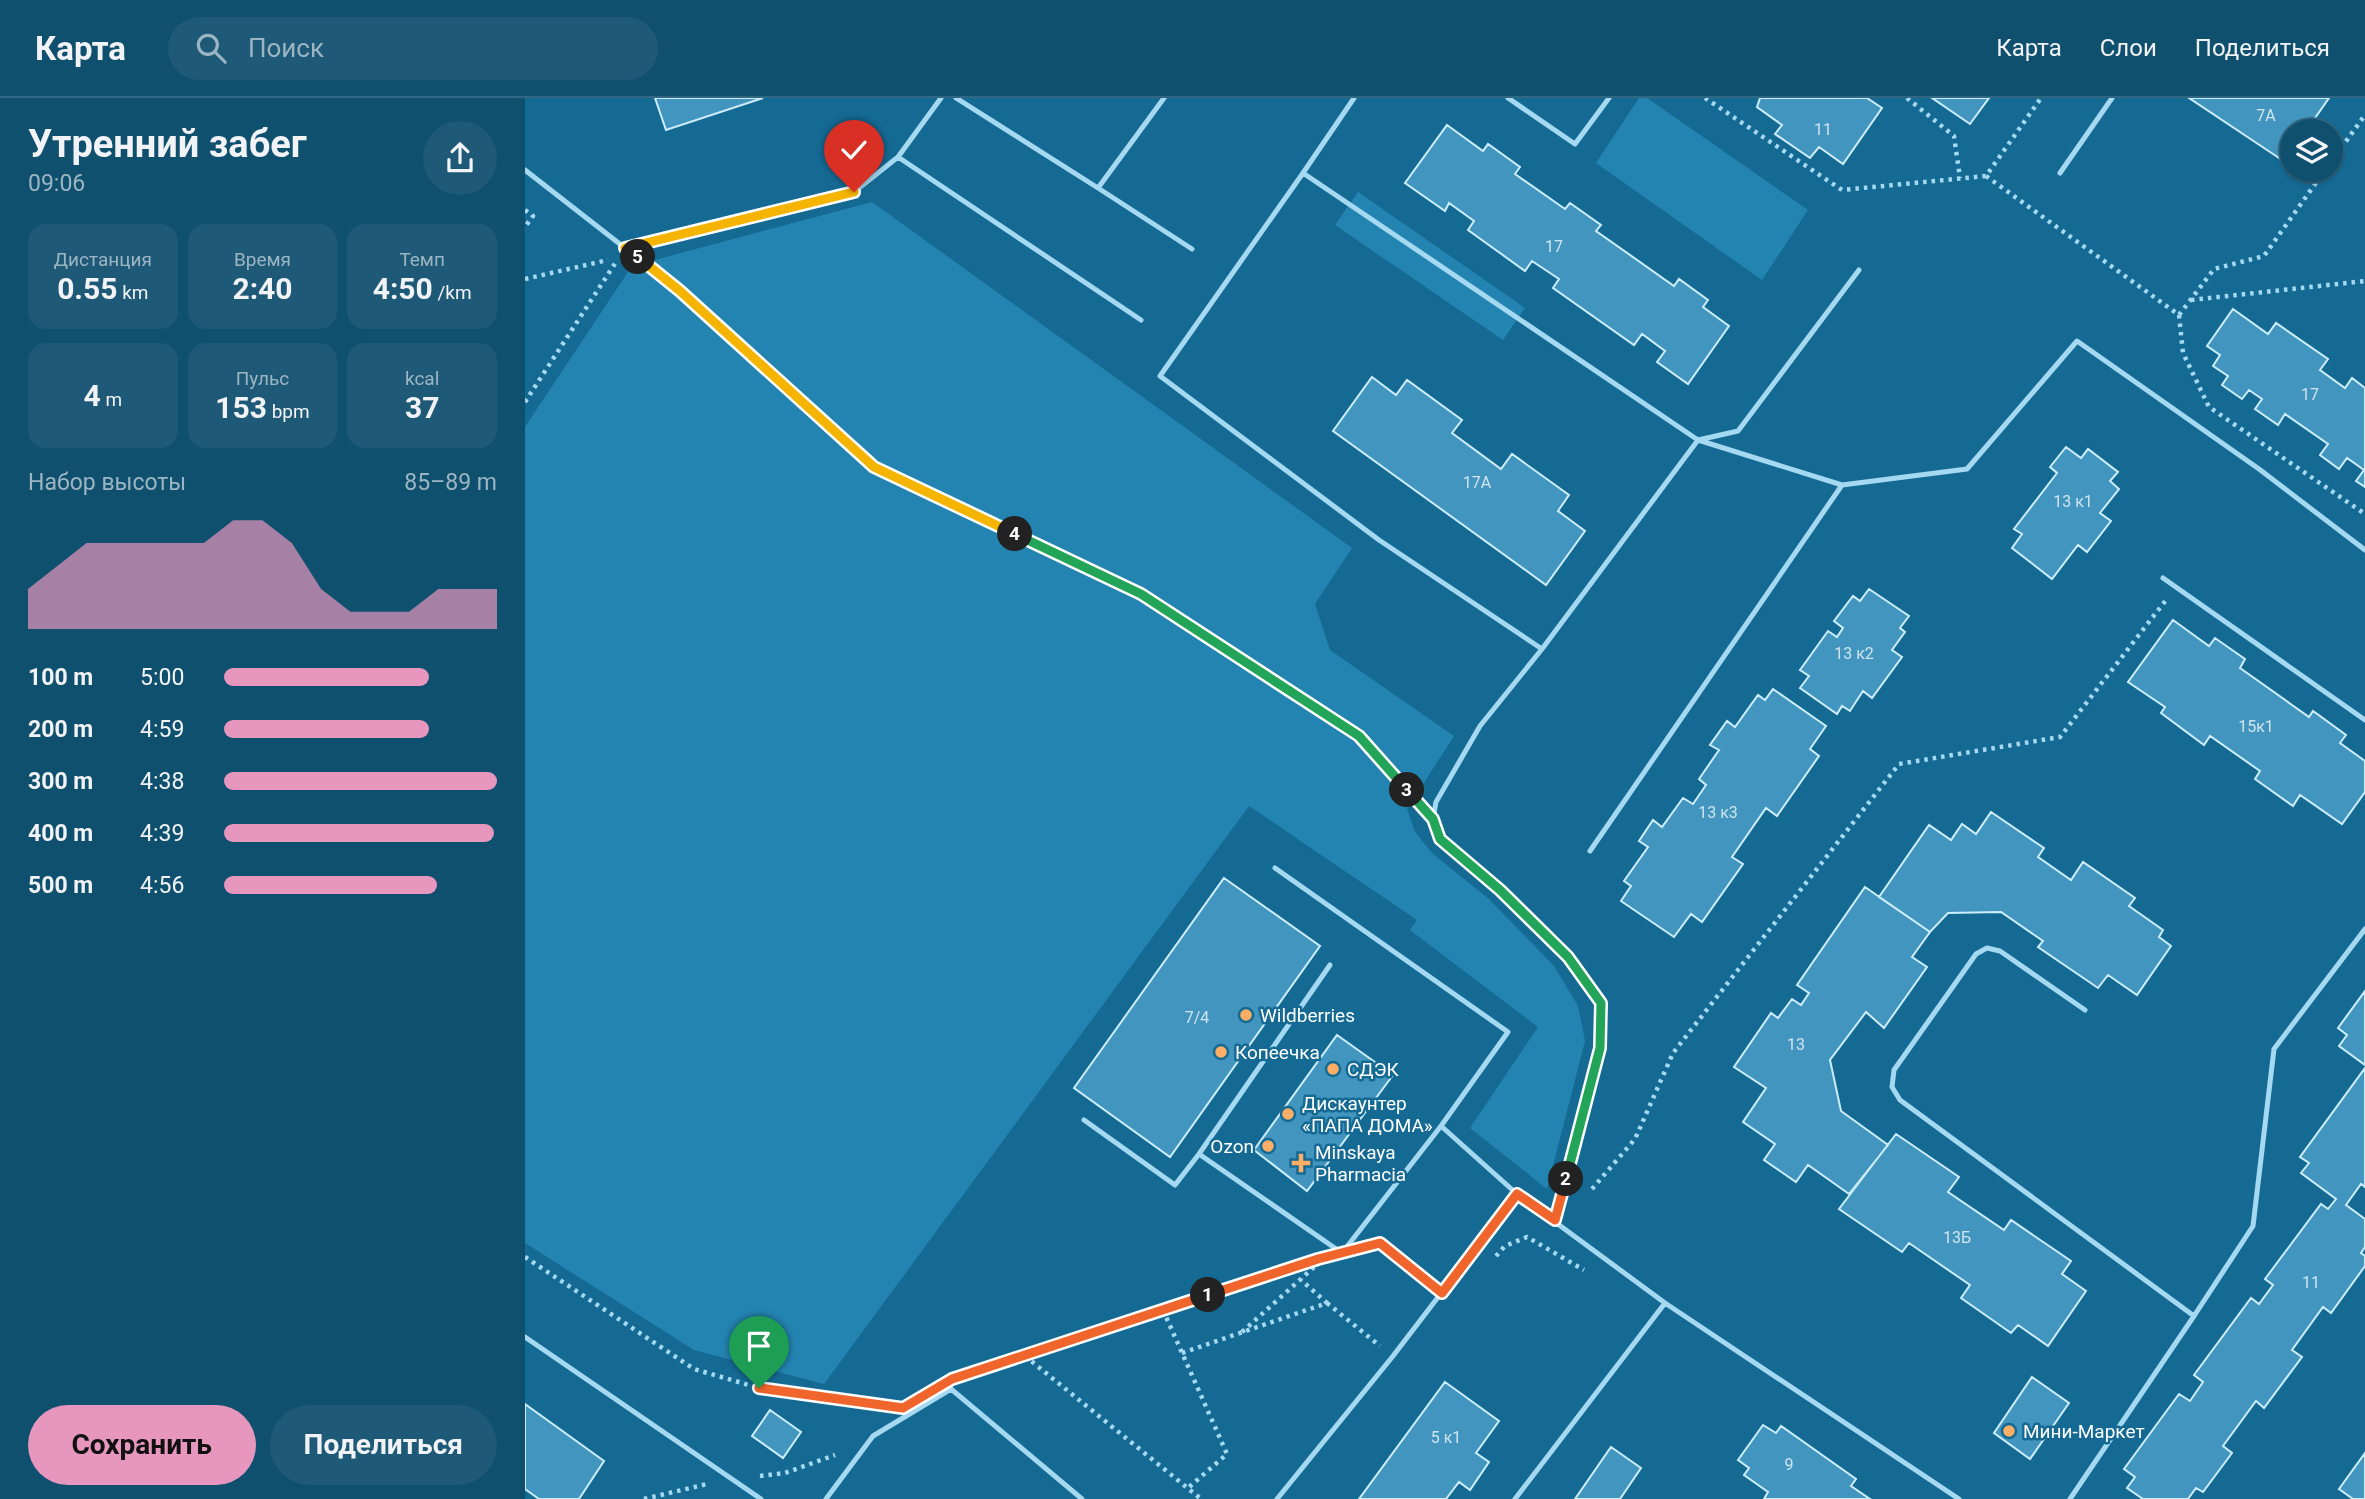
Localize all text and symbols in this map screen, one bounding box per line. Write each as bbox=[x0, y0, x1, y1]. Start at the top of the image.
search box bbox=[168, 17, 658, 80]
text: Карта bbox=[35, 29, 126, 68]
icon: search bbox=[192, 29, 230, 67]
text: Поиск bbox=[248, 33, 324, 63]
text: Карта bbox=[1996, 34, 2062, 62]
text: Слои bbox=[2100, 34, 2157, 62]
text: Поделиться bbox=[2195, 34, 2330, 62]
house number: 7А bbox=[2256, 106, 2276, 125]
map controls bbox=[2280, 119, 2343, 182]
button: layers bbox=[2280, 119, 2343, 182]
pin bbox=[824, 120, 884, 192]
house number: 11 bbox=[1814, 120, 1832, 139]
button: share bbox=[423, 121, 497, 195]
text: Утренний забег bbox=[28, 122, 307, 166]
icon: check bbox=[835, 131, 873, 169]
text: 09:06 bbox=[28, 170, 85, 197]
house number: 17 bbox=[1545, 237, 1563, 256]
pin: 5 bbox=[621, 240, 655, 274]
text: 5 bbox=[632, 245, 643, 268]
text: Дистанция bbox=[54, 248, 152, 271]
text: Время bbox=[234, 248, 291, 271]
text: Темп bbox=[399, 248, 445, 271]
text: 0.55 bbox=[57, 271, 117, 306]
text: 2:40 bbox=[232, 271, 293, 306]
text: 4:50 bbox=[373, 271, 433, 306]
text: km bbox=[117, 281, 149, 304]
text: /km bbox=[433, 281, 472, 304]
text: Пульс bbox=[236, 367, 289, 390]
text: kcal bbox=[405, 367, 439, 390]
text: 4 bbox=[84, 378, 101, 413]
house number: 17 bbox=[2301, 385, 2319, 404]
text: m bbox=[101, 388, 122, 411]
text: 153 bbox=[215, 390, 267, 425]
text: 37 bbox=[405, 390, 439, 425]
text: bpm bbox=[267, 400, 310, 423]
text: Набор высоты bbox=[28, 469, 186, 496]
text: 85–89 m bbox=[404, 469, 497, 496]
house number: 17А bbox=[1463, 473, 1492, 492]
house number: 13 к1 bbox=[2053, 492, 2093, 511]
pin: 4 bbox=[997, 516, 1033, 551]
text: 4 bbox=[1009, 522, 1020, 545]
house number: 13 к2 bbox=[1834, 644, 1874, 663]
text: 100 m bbox=[28, 664, 93, 691]
text: 5:00 bbox=[140, 664, 184, 691]
text: 200 m bbox=[28, 716, 93, 743]
text: 4:59 bbox=[140, 716, 184, 743]
house number: 15к1 bbox=[2238, 717, 2274, 736]
text: 300 m bbox=[28, 768, 93, 795]
text: 4:38 bbox=[140, 768, 184, 795]
pin: 3 bbox=[1389, 772, 1425, 808]
text: 3 bbox=[1401, 778, 1412, 801]
house number: 13 к3 bbox=[1698, 803, 1738, 822]
text: 400 m bbox=[28, 820, 93, 847]
text: 4:39 bbox=[140, 820, 184, 847]
text: 500 m bbox=[28, 872, 93, 899]
text: 4:56 bbox=[140, 872, 184, 899]
place label: Wildberries bbox=[1260, 1004, 1355, 1027]
marker: Wildberries bbox=[1238, 1007, 1254, 1023]
house number: 7/4 bbox=[1185, 1008, 1209, 1027]
house number: 13 bbox=[1787, 1035, 1805, 1054]
place label: Копеечка bbox=[1235, 1041, 1320, 1064]
marker: Копеечка bbox=[1213, 1044, 1229, 1060]
place label: СДЭК bbox=[1347, 1058, 1399, 1081]
marker: СДЭК bbox=[1325, 1061, 1341, 1077]
place label: Дискаунтер «ПАПА ДОМА» bbox=[1302, 1092, 1433, 1137]
marker: Дискаунтер «ПАПА ДОМА» bbox=[1280, 1106, 1296, 1122]
place label: Ozon bbox=[1210, 1135, 1254, 1158]
marker: Ozon bbox=[1260, 1138, 1276, 1154]
place label: Minskaya Pharmacia bbox=[1315, 1141, 1406, 1186]
marker: Minskaya Pharmacia bbox=[1293, 1155, 1309, 1171]
pin: 2 bbox=[1549, 1162, 1583, 1196]
text: 2 bbox=[1560, 1167, 1571, 1190]
house number: 13Б bbox=[1943, 1228, 1971, 1247]
house number: 11 bbox=[2302, 1273, 2320, 1292]
pin: 1 bbox=[1191, 1278, 1225, 1312]
text: 1 bbox=[1202, 1283, 1213, 1306]
pin bbox=[729, 1316, 789, 1388]
icon: arrive bbox=[740, 1327, 778, 1365]
button: Сохранить bbox=[28, 1405, 256, 1485]
button: Поделиться bbox=[270, 1405, 497, 1485]
place label: Мини-Маркет bbox=[2023, 1420, 2145, 1443]
marker: Мини-Маркет bbox=[2001, 1423, 2017, 1439]
house number: 5 к1 bbox=[1431, 1428, 1461, 1447]
house number: 9 bbox=[1785, 1455, 1794, 1474]

